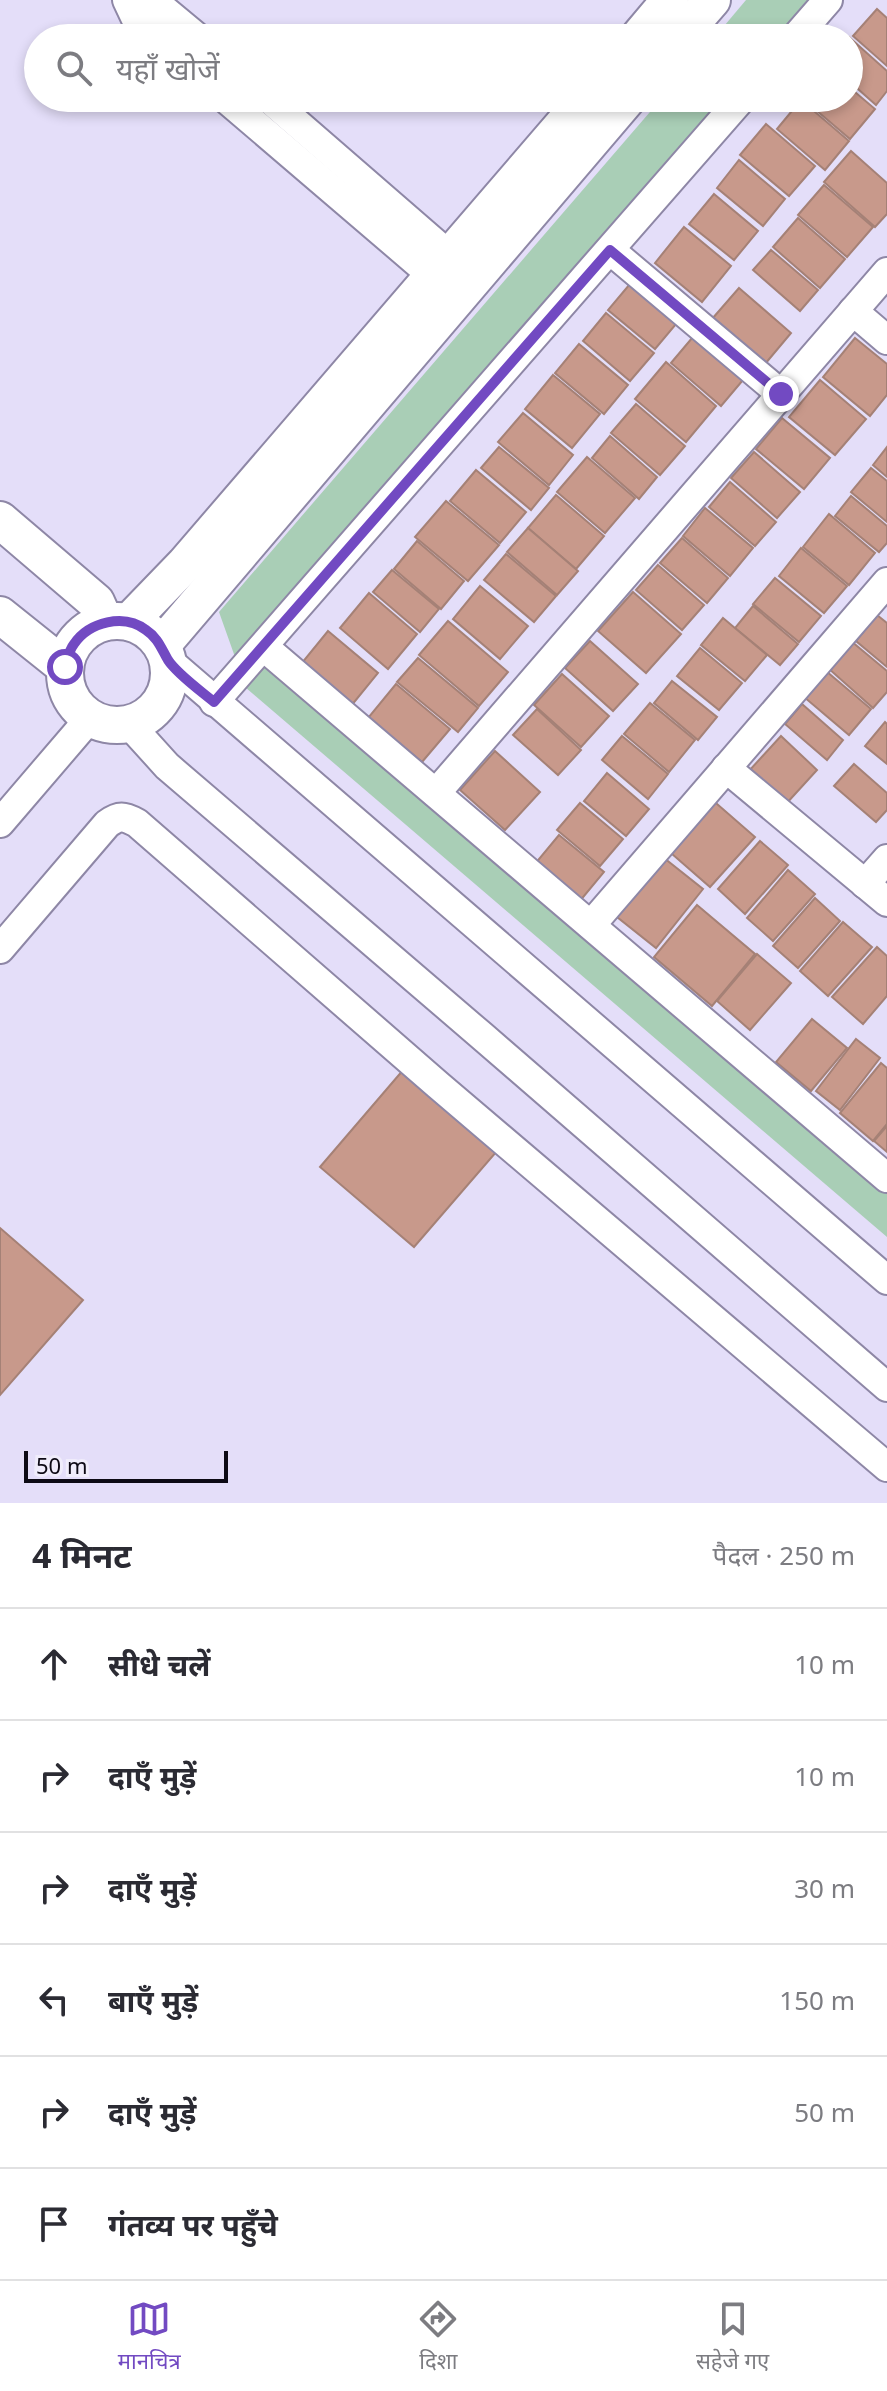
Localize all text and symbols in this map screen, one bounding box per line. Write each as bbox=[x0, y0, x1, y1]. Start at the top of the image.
search box bbox=[24, 24, 863, 112]
icon: search bbox=[52, 46, 96, 90]
text: यहाँ खोजें bbox=[116, 48, 219, 89]
route end bbox=[763, 376, 799, 412]
route start bbox=[47, 649, 83, 685]
scale bar bbox=[24, 1447, 228, 1483]
text: 50 m bbox=[36, 1450, 87, 1480]
text: 4 मिनट bbox=[32, 1532, 132, 1578]
text: पैदल · 250 m bbox=[713, 1537, 855, 1573]
icon: ahead bbox=[32, 1642, 76, 1686]
text: सीधे चलें bbox=[108, 1644, 210, 1685]
text: 10 m bbox=[794, 1646, 855, 1682]
icon: right bbox=[32, 1754, 76, 1798]
text: दाएँ मुड़ें bbox=[108, 1756, 196, 1797]
text: 10 m bbox=[794, 1758, 855, 1794]
icon: right bbox=[32, 1866, 76, 1910]
text: दाएँ मुड़ें bbox=[108, 1868, 196, 1909]
text: 30 m bbox=[794, 1870, 855, 1906]
icon: left bbox=[32, 1978, 76, 2022]
text: बाएँ मुड़ें bbox=[108, 1980, 198, 2021]
text: 150 m bbox=[779, 1982, 855, 2018]
icon: right bbox=[32, 2090, 76, 2134]
text: दाएँ मुड़ें bbox=[108, 2092, 196, 2133]
text: 50 m bbox=[794, 2094, 855, 2130]
icon: arrive bbox=[32, 2202, 76, 2246]
text: गंतव्य पर पहुँचे bbox=[108, 2204, 278, 2245]
tab: मानचित्र bbox=[118, 2297, 181, 2375]
tab: दिशा bbox=[416, 2297, 460, 2375]
tab: सहेजे गए bbox=[696, 2297, 769, 2375]

